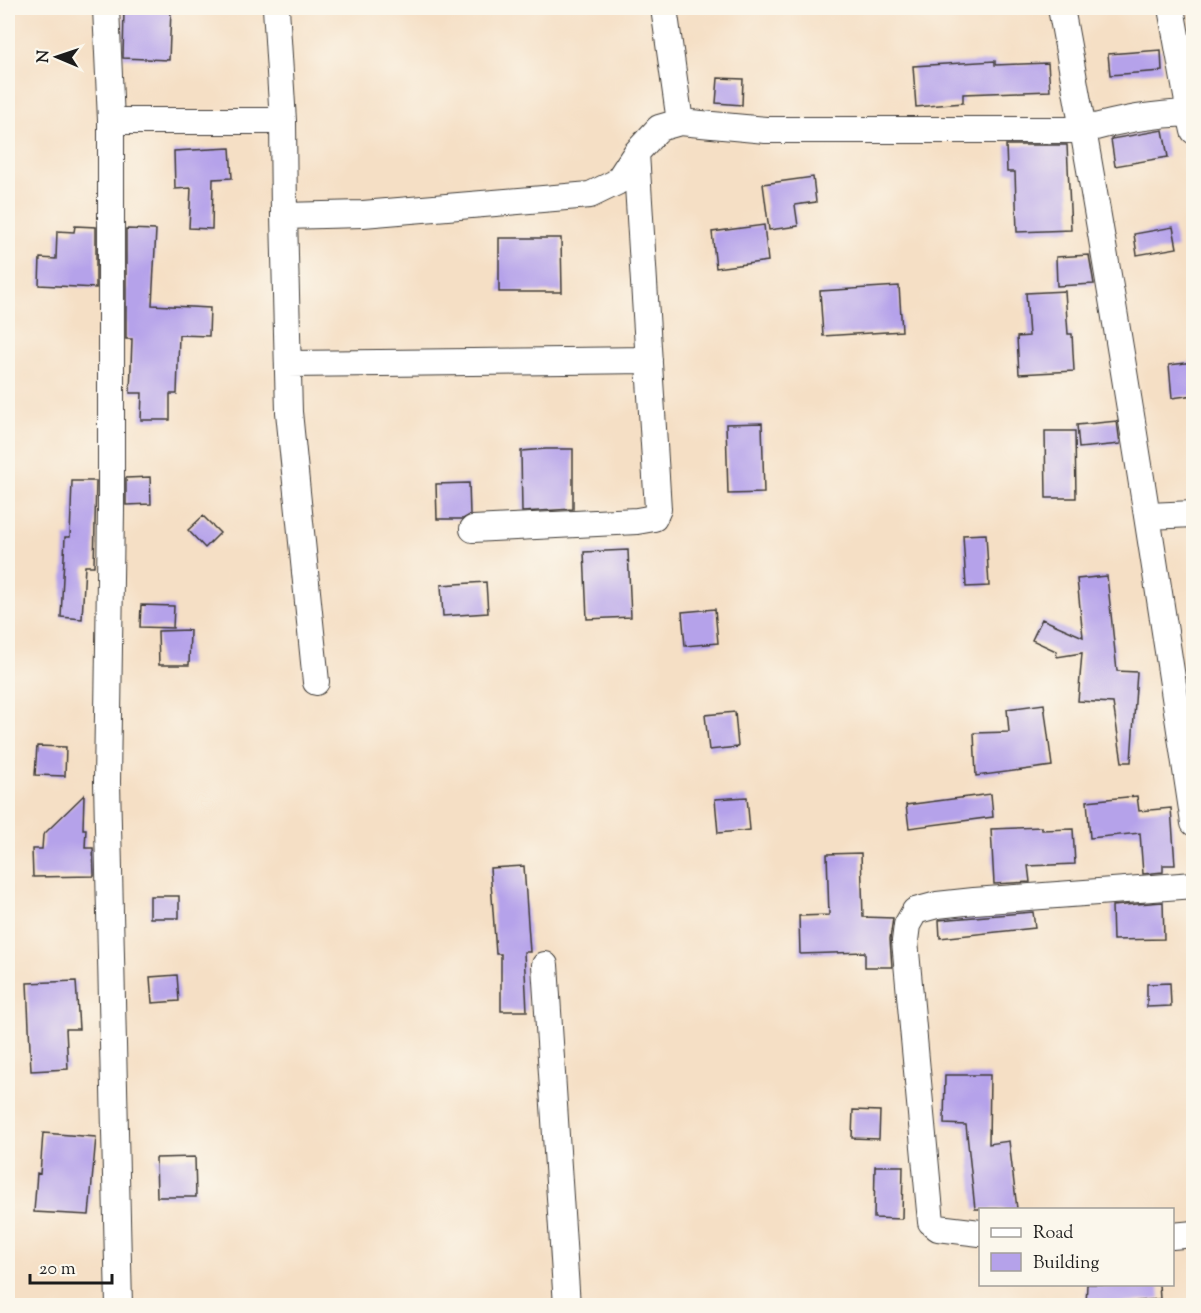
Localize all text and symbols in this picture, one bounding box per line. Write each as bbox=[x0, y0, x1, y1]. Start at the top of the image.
north arrow bbox=[27, 27, 87, 87]
text: N bbox=[33, 50, 56, 63]
legend bbox=[979, 1208, 1174, 1286]
text: Road bbox=[1033, 1221, 1073, 1247]
scale bar bbox=[30, 1247, 112, 1285]
text: Building bbox=[1033, 1251, 1099, 1277]
text: 20 m bbox=[39, 1257, 76, 1283]

